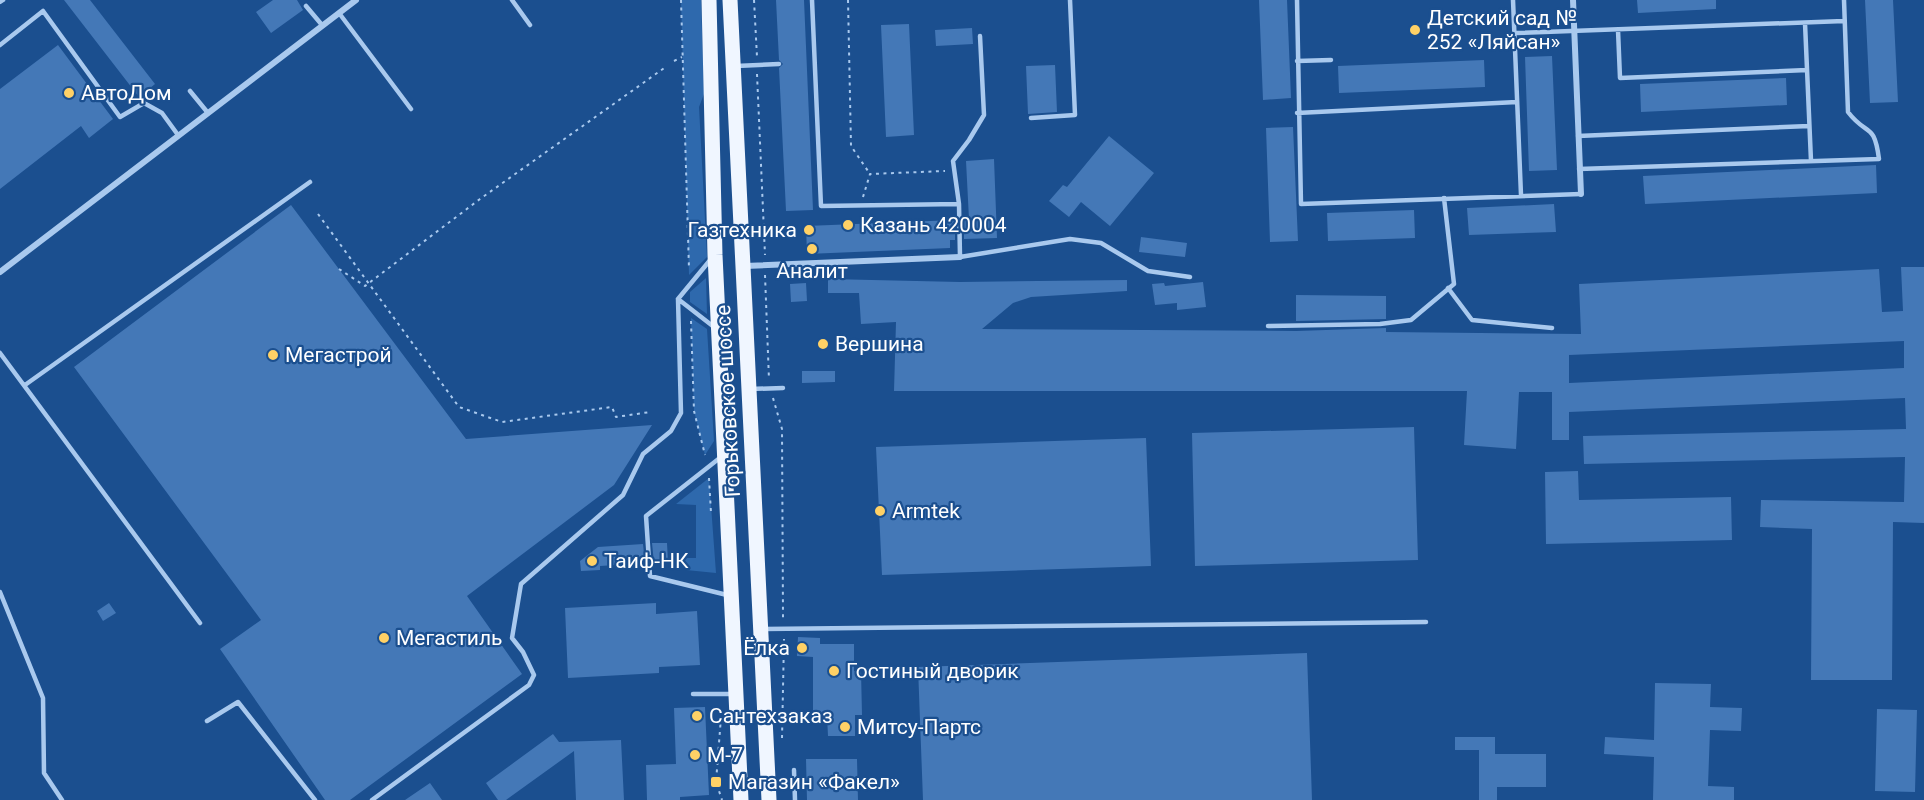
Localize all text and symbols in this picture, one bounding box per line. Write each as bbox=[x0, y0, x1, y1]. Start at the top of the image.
place label: Детский сад № 252 «Ляйсан» bbox=[1427, 6, 1577, 54]
marker: Детский сад № 252 «Ляйсан» bbox=[1408, 23, 1422, 37]
place label: АвтоДом bbox=[81, 81, 172, 105]
marker: АвтоДом bbox=[62, 86, 76, 100]
place label: Казань 420004 bbox=[860, 213, 1007, 237]
place label: Газтехника bbox=[688, 218, 797, 242]
marker: Казань 420004 bbox=[841, 218, 855, 232]
marker: Газтехника bbox=[802, 223, 816, 237]
marker: Аналит bbox=[805, 242, 819, 256]
place label: Аналит bbox=[776, 259, 848, 283]
street label: Горьковское шоссе bbox=[711, 304, 745, 498]
place label: Вершина bbox=[835, 332, 924, 356]
marker: Вершина bbox=[816, 337, 830, 351]
place label: Мегастрой bbox=[285, 343, 392, 367]
marker: Мегастрой bbox=[266, 348, 280, 362]
place label: Armtek bbox=[892, 499, 960, 523]
marker: Armtek bbox=[873, 504, 887, 518]
place label: Таиф-НК bbox=[604, 549, 689, 573]
marker: Таиф-НК bbox=[585, 554, 599, 568]
place label: Мегастиль bbox=[396, 626, 502, 650]
marker: Мегастиль bbox=[377, 631, 391, 645]
place label: Ёлка bbox=[743, 636, 790, 660]
marker: Ёлка bbox=[795, 641, 809, 655]
place label: Гостиный дворик bbox=[846, 659, 1019, 683]
marker: Гостиный дворик bbox=[827, 664, 841, 678]
place label: Сантехзаказ bbox=[709, 704, 833, 728]
marker: Сантехзаказ bbox=[690, 709, 704, 723]
place label: Митсу-Партс bbox=[857, 715, 981, 739]
marker: Митсу-Партс bbox=[838, 720, 852, 734]
place label: М-7 bbox=[707, 743, 743, 767]
marker: М-7 bbox=[688, 748, 702, 762]
place label: Магазин «Факел» bbox=[728, 770, 900, 794]
marker: Магазин «Факел» bbox=[709, 775, 723, 789]

